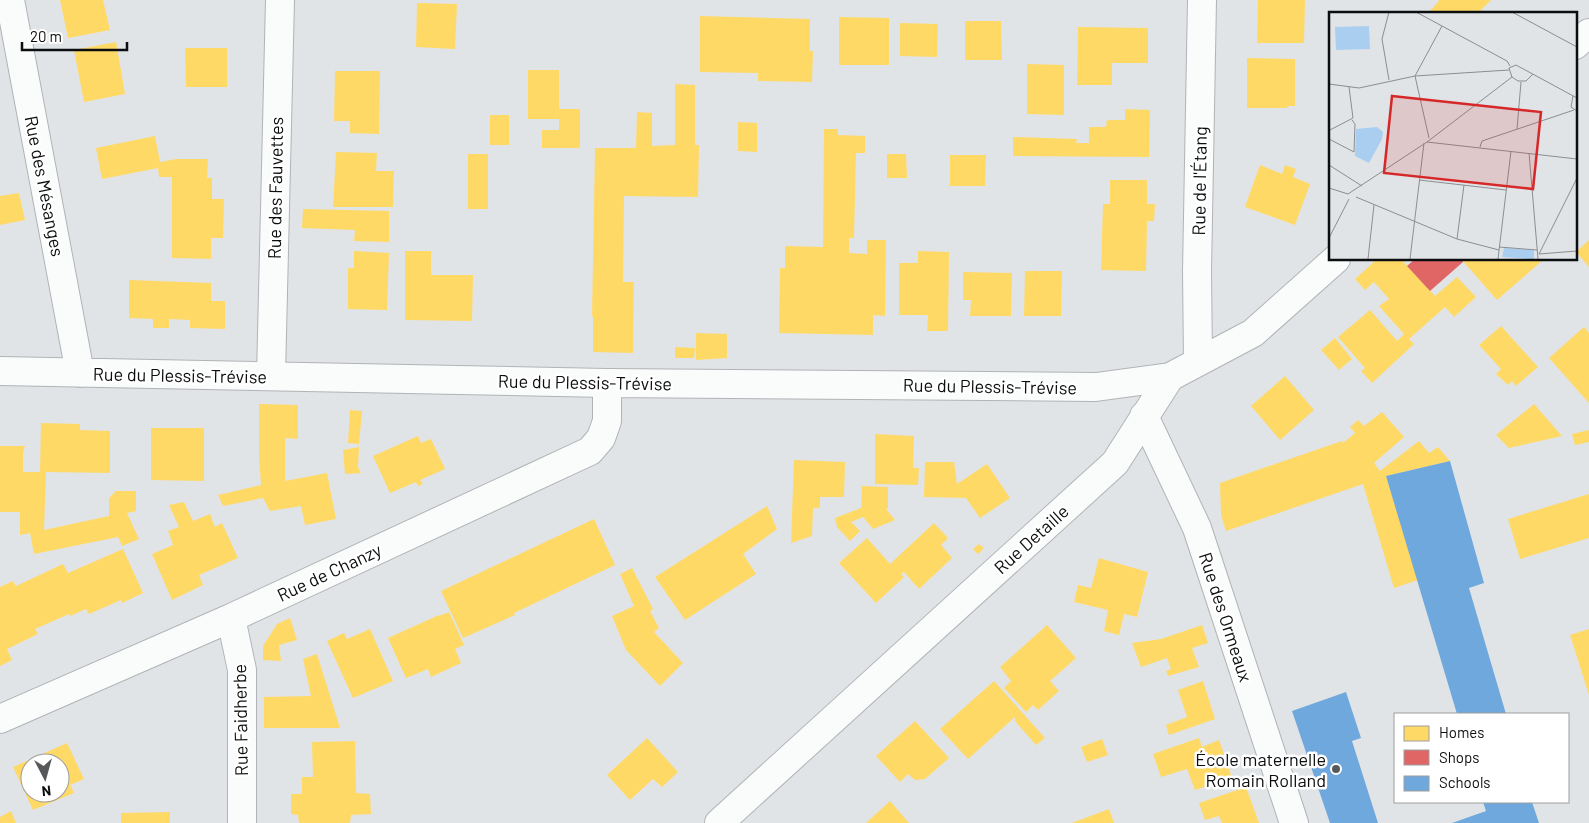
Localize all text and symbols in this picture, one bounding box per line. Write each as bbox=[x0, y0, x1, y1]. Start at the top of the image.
inset map bbox=[1329, 12, 1576, 260]
scale bar bbox=[22, 20, 128, 52]
text: 20 m bbox=[30, 27, 62, 45]
street label: Rue des Mésanges bbox=[21, 114, 69, 258]
street label: Rue des Fauvettes bbox=[263, 117, 287, 259]
street label: Rue de l'Étang bbox=[1187, 126, 1211, 236]
street label: Rue du Plessis-Trévise bbox=[93, 362, 267, 388]
street label: Rue du Plessis-Trévise bbox=[498, 369, 672, 395]
street label: Rue du Plessis-Trévise bbox=[903, 373, 1077, 399]
street label: Rue Detaille bbox=[989, 500, 1073, 578]
street label: Rue de Chanzy bbox=[273, 538, 385, 606]
street label: Rue des Ormeaux bbox=[1195, 549, 1257, 685]
street label: Rue Faidherbe bbox=[228, 664, 252, 776]
legend bbox=[1394, 713, 1569, 803]
text: Homes bbox=[1439, 723, 1484, 741]
place label: École maternelle Romain Rolland bbox=[1195, 748, 1326, 791]
text: Shops bbox=[1439, 748, 1479, 766]
north arrow bbox=[20, 753, 70, 803]
marker: École maternelle Romain Rolland bbox=[1330, 763, 1342, 775]
text: Schools bbox=[1439, 773, 1491, 791]
text: N bbox=[41, 782, 52, 800]

